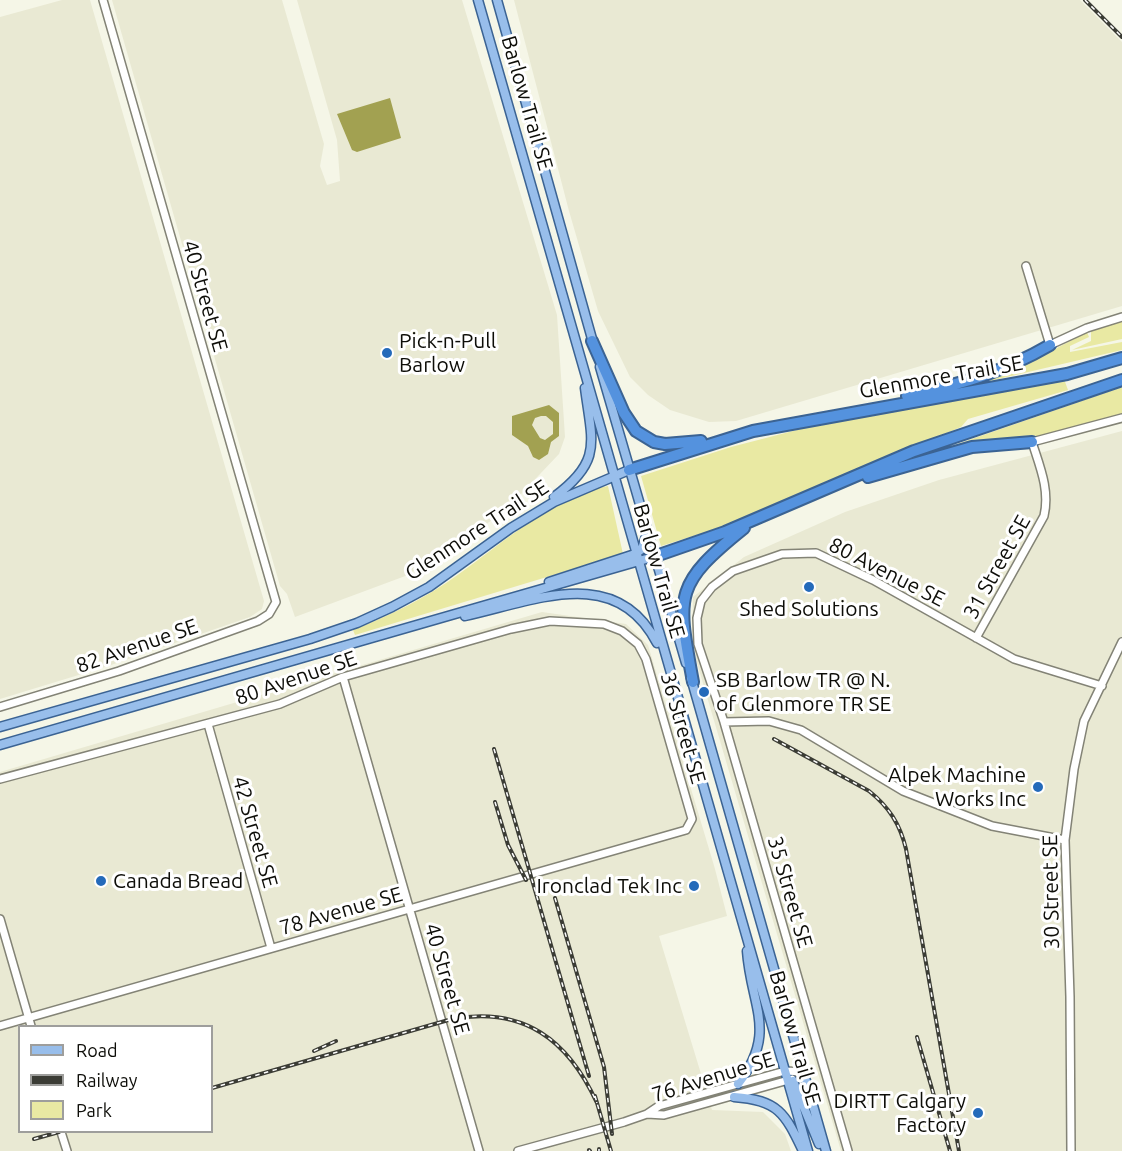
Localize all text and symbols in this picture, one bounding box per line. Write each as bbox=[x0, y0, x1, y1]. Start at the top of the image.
street label: Barlow Trail SE bbox=[496, 33, 558, 173]
street label: 40 Street SE bbox=[177, 237, 233, 355]
place label: Pick-n-Pull Barlow bbox=[399, 328, 496, 378]
marker: Pick-n-Pull Barlow bbox=[380, 346, 394, 360]
street label: Glenmore Trail SE bbox=[857, 350, 1025, 404]
street label: Glenmore Trail SE bbox=[401, 474, 553, 586]
street label: Barlow Trail SE bbox=[628, 501, 690, 641]
street label: 31 Street SE bbox=[958, 511, 1036, 623]
street label: 80 Avenue SE bbox=[825, 532, 949, 612]
marker: Shed Solutions bbox=[802, 580, 816, 594]
place label: Shed Solutions bbox=[739, 596, 879, 622]
street label: 82 Avenue SE bbox=[73, 613, 201, 679]
street label: 80 Avenue SE bbox=[232, 645, 360, 711]
place label: SB Barlow TR @ N. of Glenmore TR SE bbox=[716, 667, 891, 717]
street label: 36 Street SE bbox=[655, 669, 711, 787]
marker: SB Barlow TR @ N. of Glenmore TR SE bbox=[697, 685, 711, 699]
place label: Alpek Machine Works Inc bbox=[888, 762, 1026, 812]
street label: 42 Street SE bbox=[227, 773, 283, 891]
marker: Alpek Machine Works Inc bbox=[1031, 780, 1045, 794]
street label: 35 Street SE bbox=[762, 833, 818, 951]
street label: 30 Street SE bbox=[1037, 834, 1065, 950]
place label: Canada Bread bbox=[113, 868, 243, 894]
place label: Ironclad Tek Inc bbox=[536, 873, 682, 899]
marker: Canada Bread bbox=[94, 874, 108, 888]
marker: Ironclad Tek Inc bbox=[687, 879, 701, 893]
street label: 78 Avenue SE bbox=[277, 881, 405, 941]
street label: 40 Street SE bbox=[419, 920, 475, 1038]
street label: Barlow Trail SE bbox=[764, 968, 826, 1108]
legend bbox=[18, 1025, 213, 1133]
text: Road bbox=[76, 1040, 118, 1060]
street label: 76 Avenue SE bbox=[649, 1046, 777, 1108]
text: Railway bbox=[76, 1070, 137, 1090]
place label: DIRTT Calgary Factory bbox=[833, 1088, 966, 1138]
text: Park bbox=[76, 1100, 112, 1120]
marker: DIRTT Calgary Factory bbox=[971, 1106, 985, 1120]

